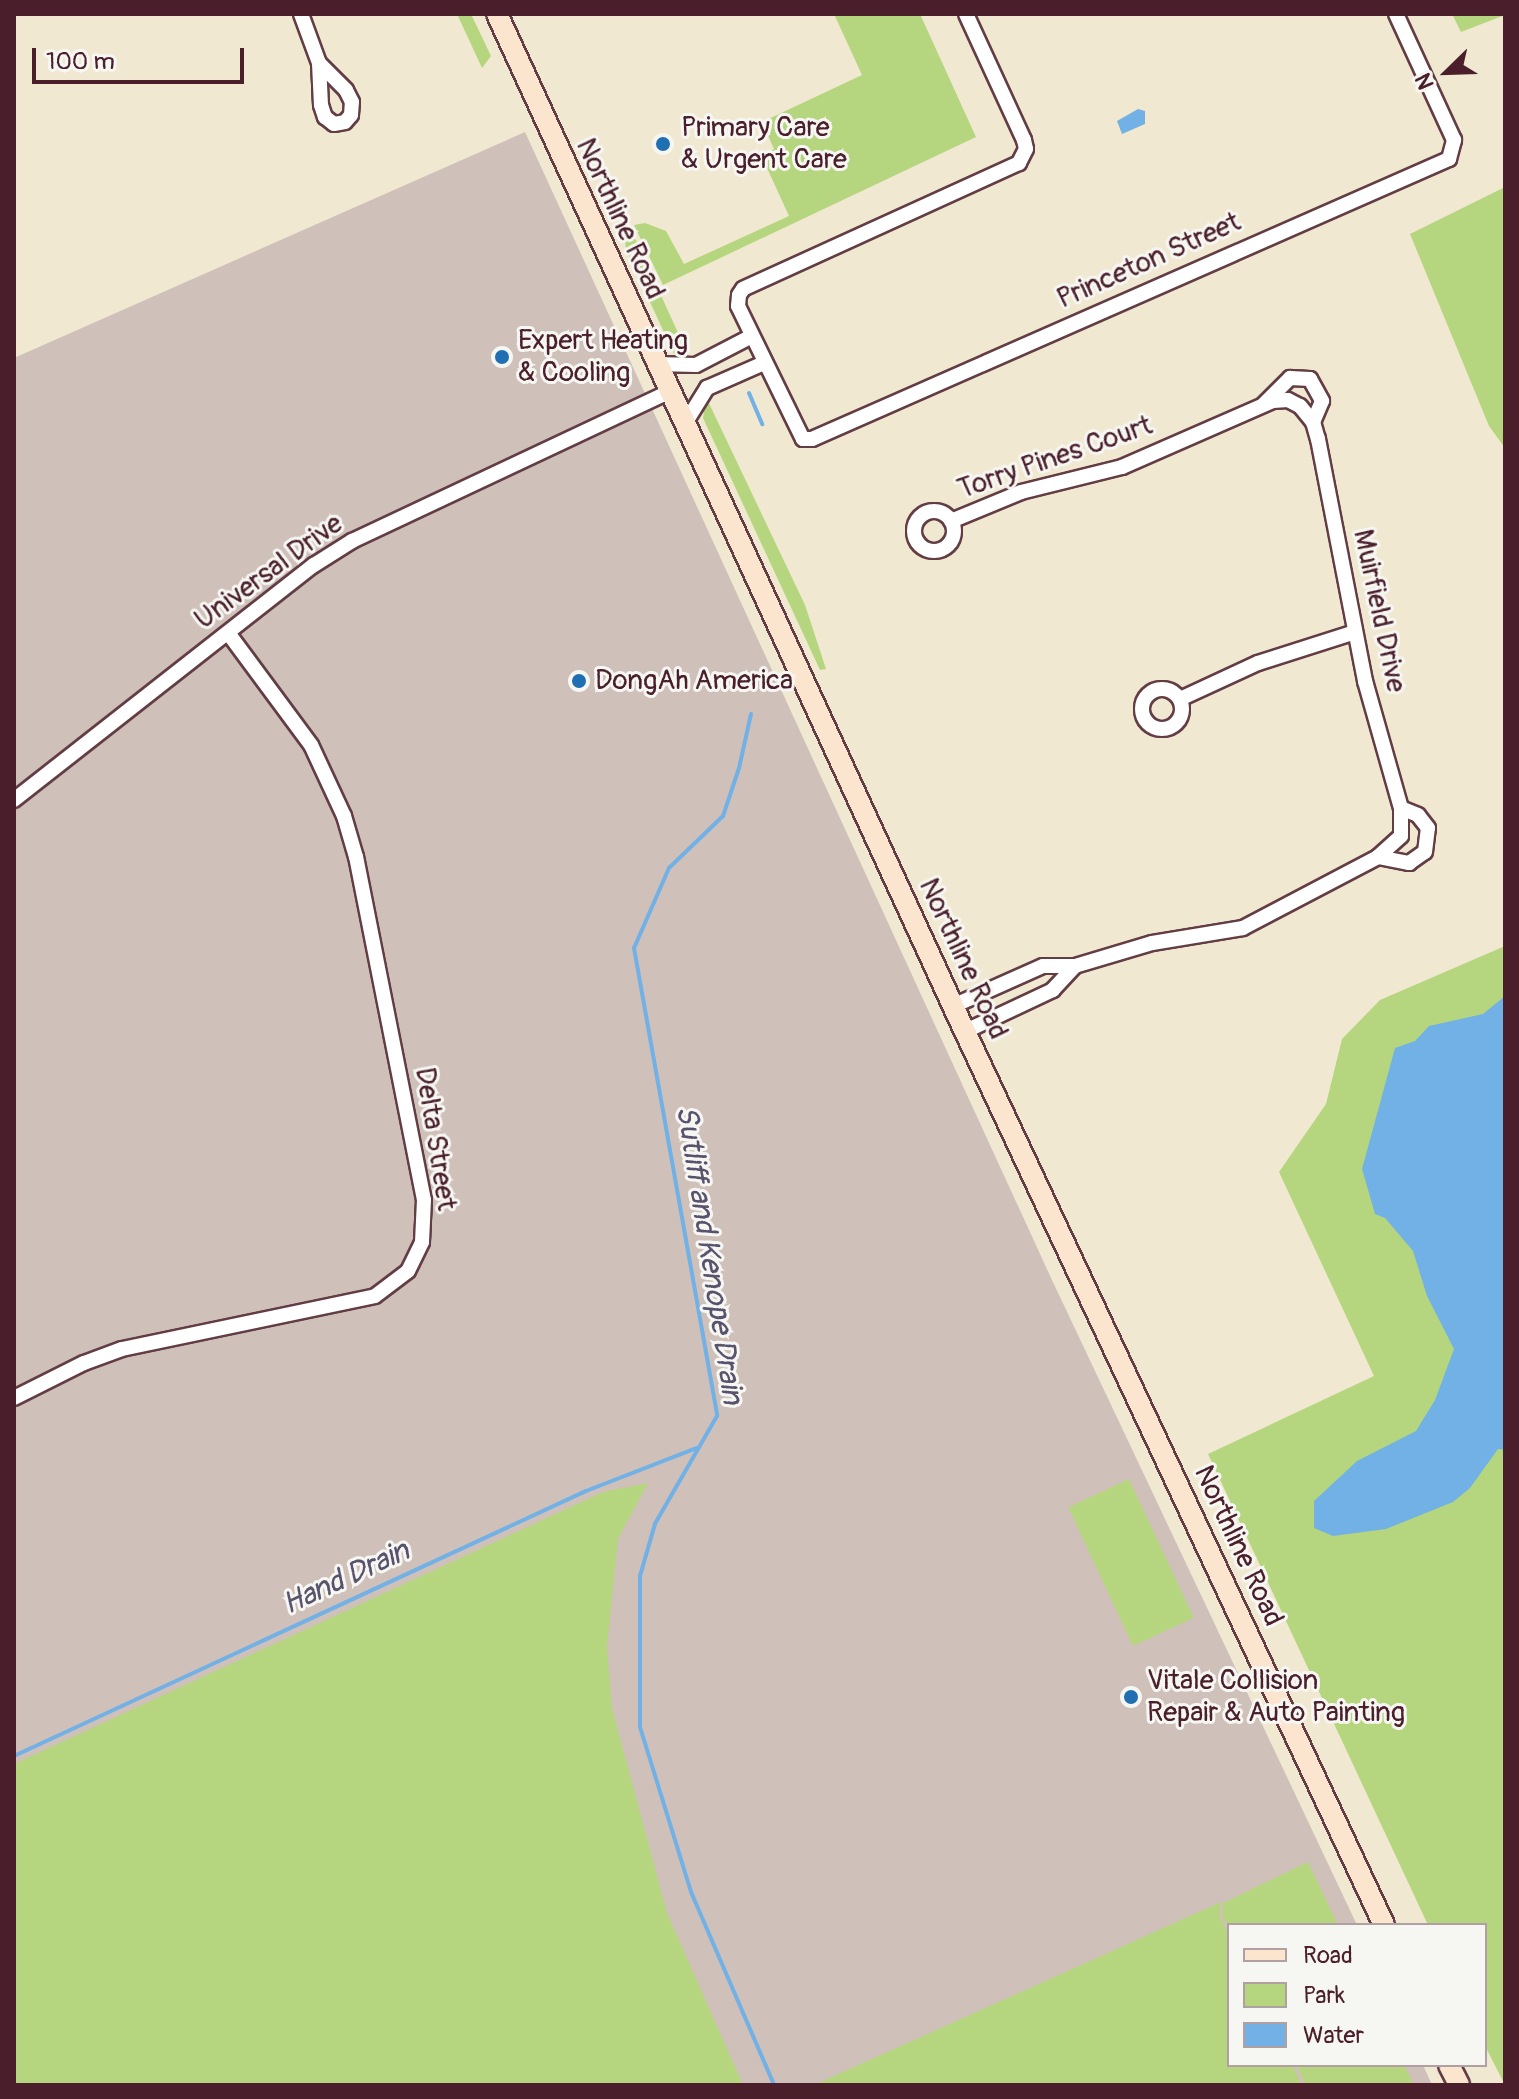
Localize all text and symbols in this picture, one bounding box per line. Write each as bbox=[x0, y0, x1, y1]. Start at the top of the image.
scale bar bbox=[36, 32, 248, 82]
north arrow bbox=[1407, 32, 1487, 112]
text: 100 m bbox=[46, 47, 115, 76]
text: N bbox=[1409, 69, 1441, 94]
place label: Primary Care & Urgent Care bbox=[681, 111, 847, 177]
street label: Northline Road bbox=[568, 133, 672, 305]
marker: Primary Care & Urgent Care bbox=[652, 133, 674, 155]
street label: Princeton Street bbox=[1052, 206, 1246, 316]
place label: Expert Heating & Cooling bbox=[518, 324, 688, 390]
marker: Expert Heating & Cooling bbox=[493, 348, 511, 366]
street label: Torry Pines Court bbox=[953, 409, 1157, 507]
street label: Universal Drive bbox=[188, 507, 350, 637]
street label: Muirfield Drive bbox=[1345, 527, 1413, 695]
place label: DongAh America bbox=[595, 664, 793, 698]
marker: DongAh America bbox=[570, 672, 588, 690]
street label: Northline Road bbox=[911, 873, 1015, 1045]
street label: Delta Street bbox=[407, 1065, 463, 1213]
water label: Sutliff and Kenope Drain bbox=[668, 1103, 750, 1407]
street label: Northline Road bbox=[1186, 1460, 1290, 1632]
water label: Hand Drain bbox=[277, 1533, 415, 1623]
place label: Vitale Collision Repair & Auto Painting bbox=[1147, 1664, 1405, 1730]
marker: Vitale Collision Repair & Auto Painting bbox=[1122, 1688, 1140, 1706]
legend bbox=[1227, 1923, 1487, 2067]
text: Road bbox=[1303, 1941, 1353, 1970]
text: Park bbox=[1303, 1981, 1345, 2010]
text: Water bbox=[1303, 2021, 1364, 2050]

